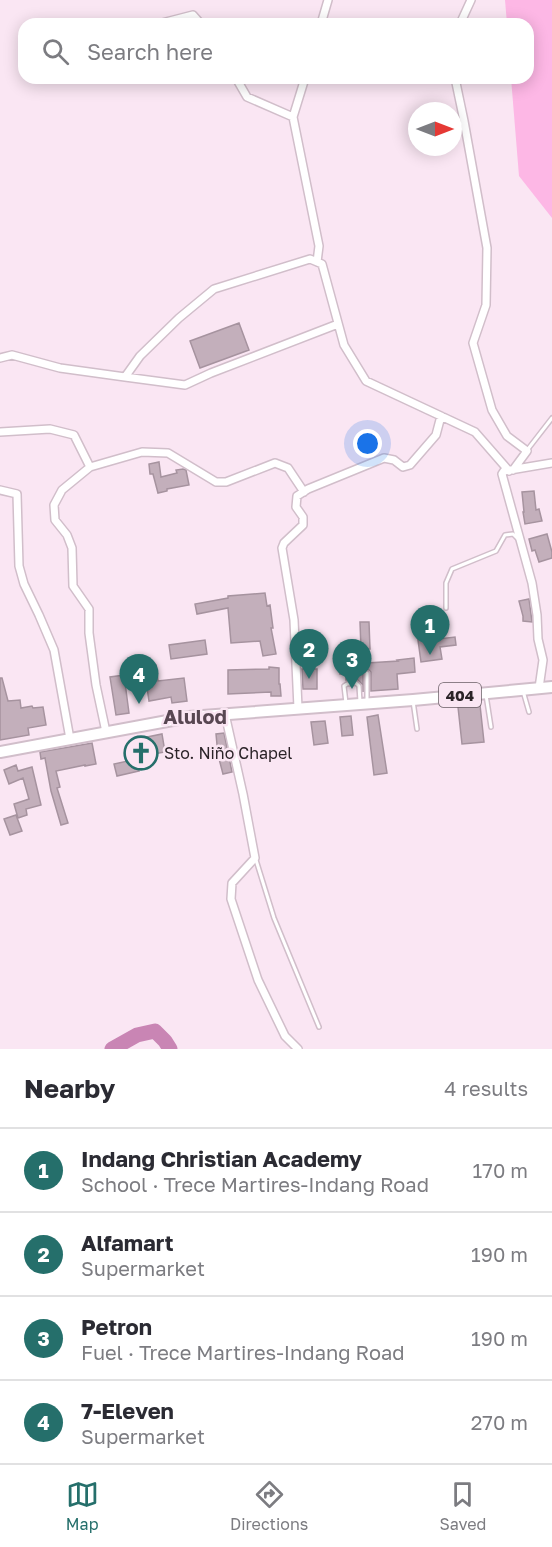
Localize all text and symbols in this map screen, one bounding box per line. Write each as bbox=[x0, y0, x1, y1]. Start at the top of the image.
search box bbox=[18, 18, 534, 84]
icon: search bbox=[39, 35, 72, 68]
text: Search here bbox=[87, 38, 213, 65]
north arrow bbox=[408, 102, 462, 156]
your location bbox=[353, 429, 382, 458]
pin: 1 bbox=[410, 606, 450, 655]
pin: 2 bbox=[290, 630, 328, 679]
pin: 3 bbox=[332, 640, 372, 689]
pin: 4 bbox=[120, 654, 158, 704]
road number: 404 bbox=[439, 683, 481, 707]
district label: Alulod bbox=[163, 704, 227, 728]
church icon: Sto. Niño Chapel bbox=[123, 735, 159, 771]
place label: Sto. Niño Chapel bbox=[164, 743, 292, 763]
text: Nearby bbox=[24, 1073, 115, 1104]
text: 4 results bbox=[444, 1076, 528, 1100]
text: Indang Christian Academy bbox=[81, 1145, 362, 1172]
text: 1 bbox=[38, 1158, 49, 1182]
text: 170 m bbox=[473, 1158, 528, 1182]
text: School · Trece Martires-Indang Road bbox=[81, 1172, 429, 1196]
text: Alfamart bbox=[81, 1229, 174, 1256]
text: 2 bbox=[37, 1242, 50, 1266]
text: 190 m bbox=[471, 1242, 528, 1266]
text: Supermarket bbox=[81, 1256, 205, 1280]
text: Petron bbox=[81, 1313, 152, 1340]
text: 3 bbox=[37, 1326, 50, 1350]
text: 190 m bbox=[471, 1326, 528, 1350]
text: Fuel · Trece Martires-Indang Road bbox=[81, 1340, 405, 1364]
text: 7-Eleven bbox=[81, 1397, 174, 1424]
text: 4 bbox=[37, 1410, 50, 1434]
text: 270 m bbox=[471, 1410, 528, 1434]
text: Supermarket bbox=[81, 1424, 205, 1448]
tab: Map bbox=[66, 1478, 99, 1534]
tab: Directions bbox=[230, 1478, 308, 1534]
tab: Saved bbox=[440, 1478, 486, 1534]

